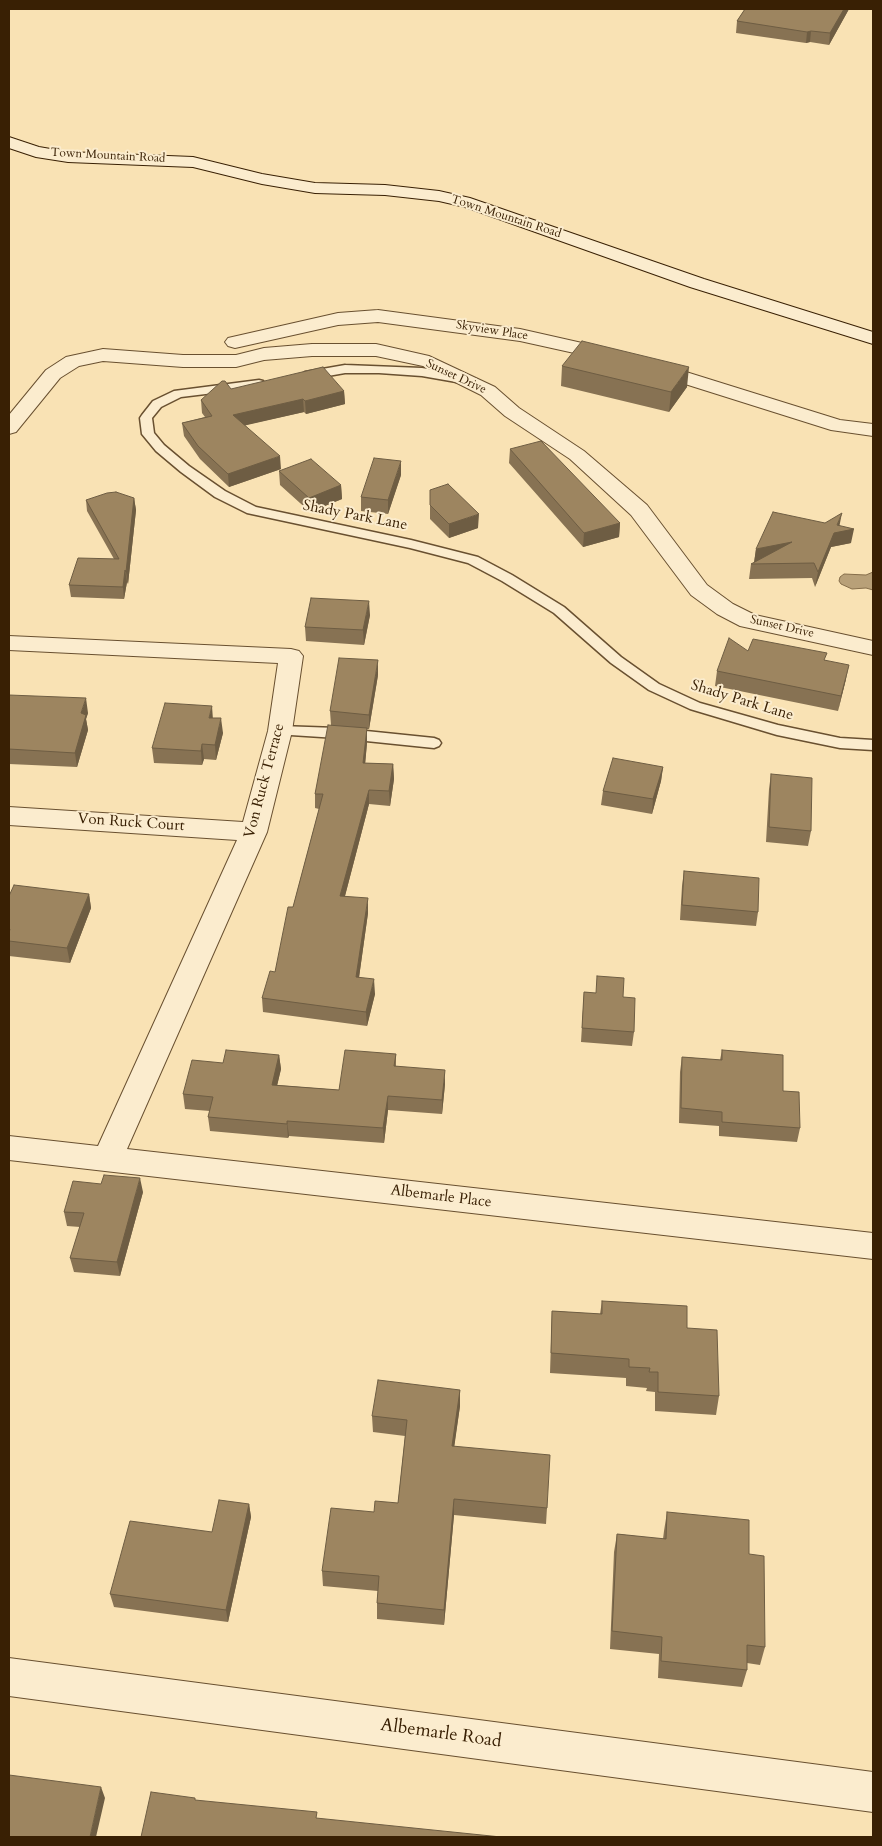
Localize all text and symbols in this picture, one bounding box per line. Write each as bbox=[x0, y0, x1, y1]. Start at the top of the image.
street label: Town Mountain Road bbox=[50, 146, 166, 166]
street label: Town Mountain Road bbox=[449, 192, 563, 242]
street label: Skyview Place bbox=[455, 318, 529, 344]
street label: Sunset Drive bbox=[424, 357, 488, 397]
street label: Shady Park Lane bbox=[301, 497, 409, 535]
street label: Sunset Drive bbox=[749, 613, 815, 641]
street label: Shady Park Lane bbox=[689, 677, 795, 725]
street label: Von Ruck Terrace bbox=[241, 722, 289, 840]
street label: Von Ruck Court bbox=[77, 810, 185, 836]
street label: Albemarle Place bbox=[390, 1182, 492, 1212]
street label: Albemarle Road bbox=[379, 1715, 503, 1753]

